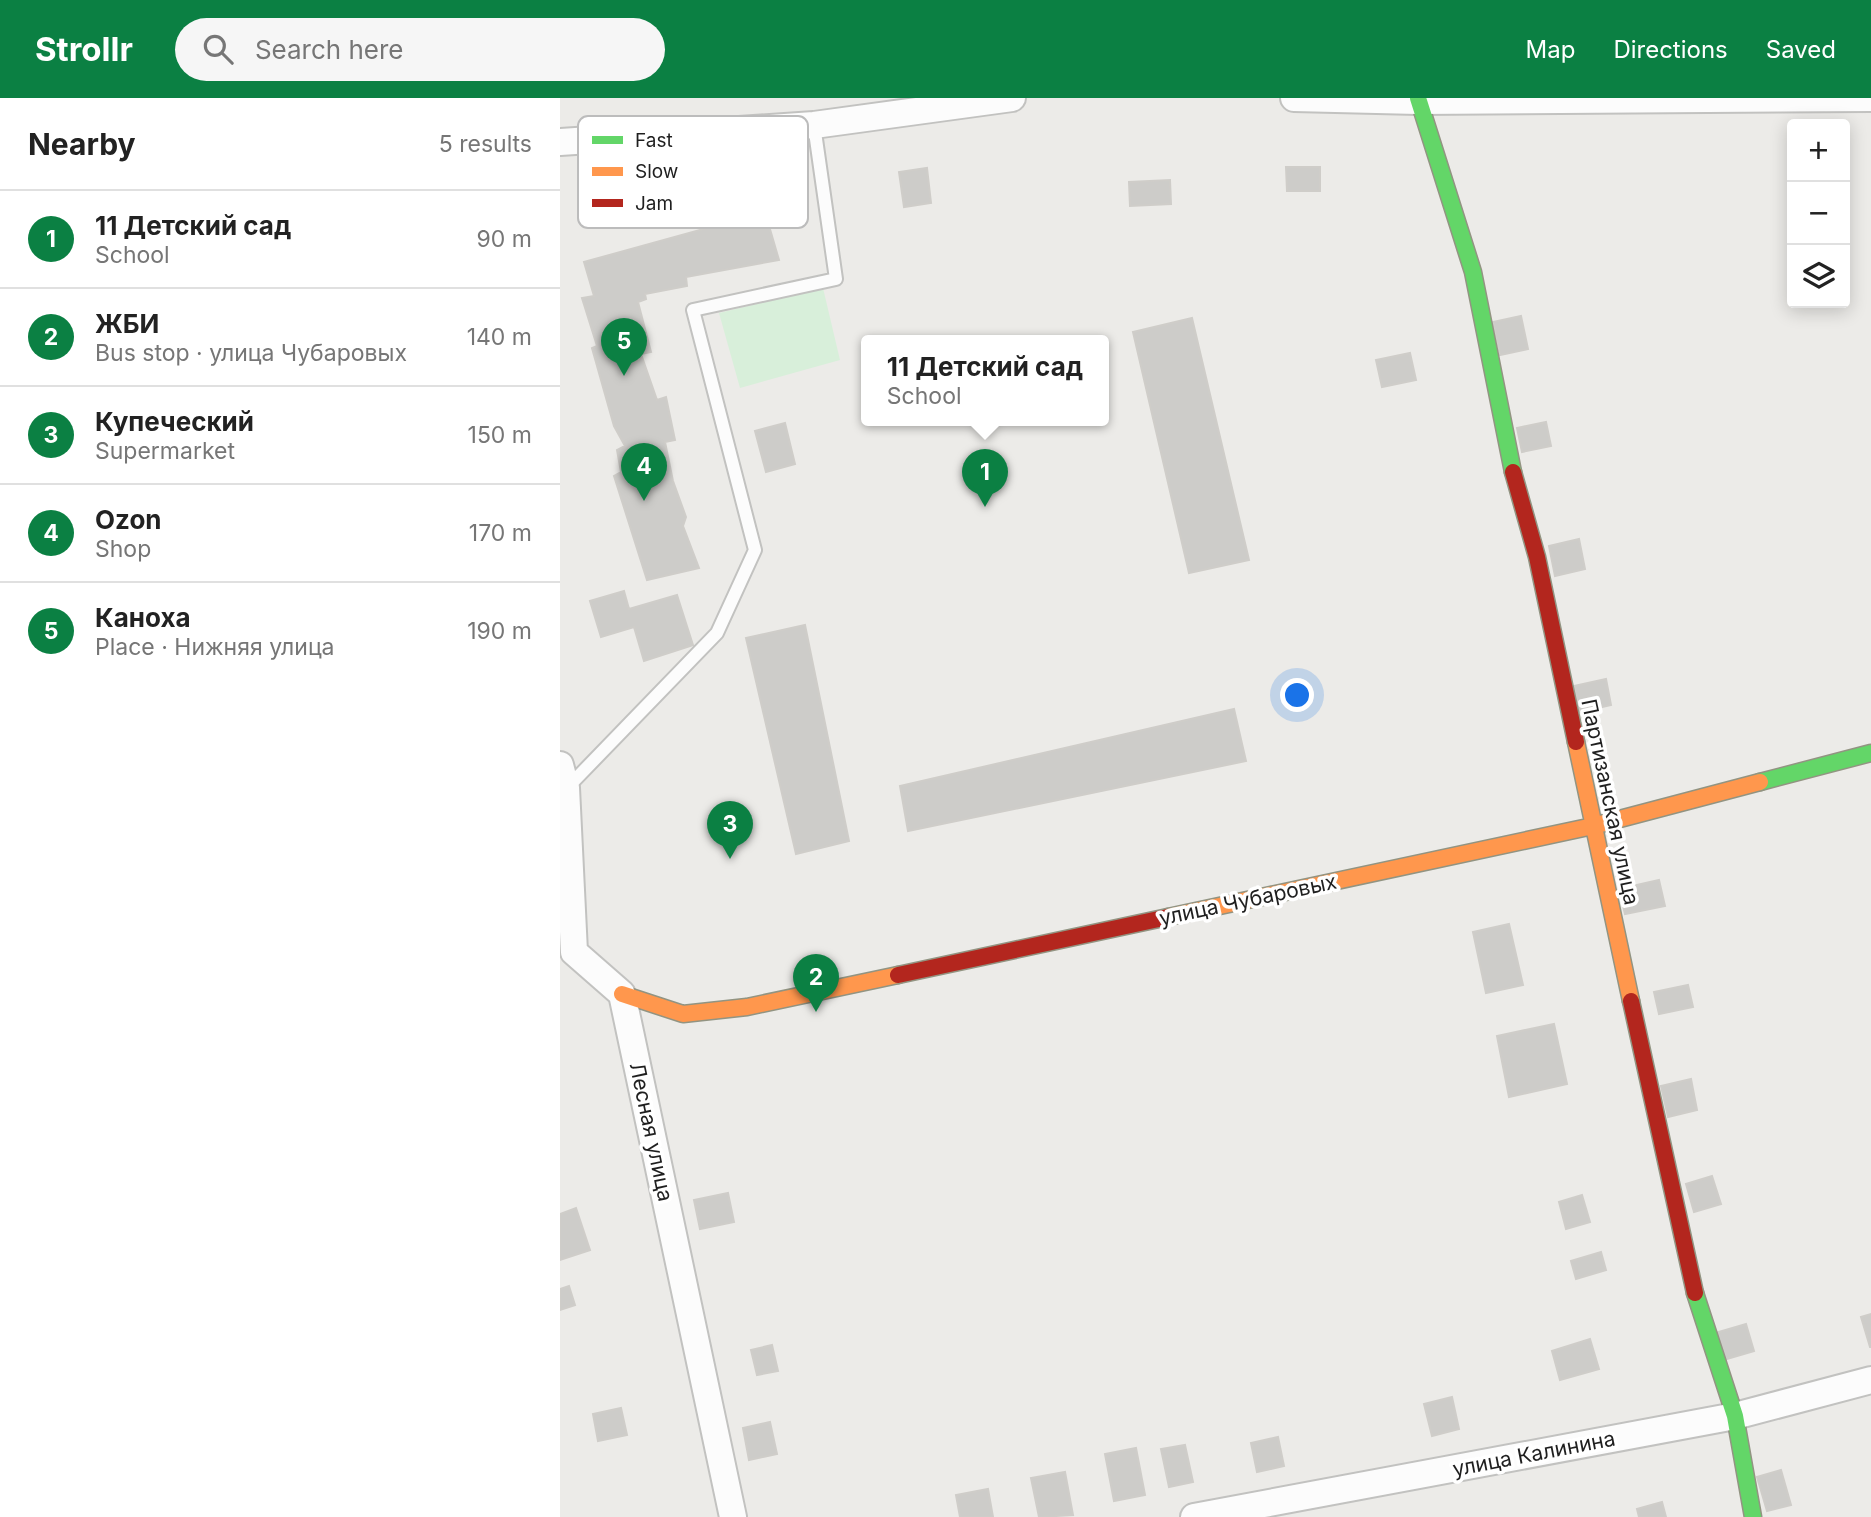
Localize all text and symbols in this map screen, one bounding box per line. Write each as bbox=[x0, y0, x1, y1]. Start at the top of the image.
search box bbox=[175, 18, 665, 81]
text: Strollr bbox=[35, 29, 133, 69]
icon: search bbox=[199, 30, 237, 68]
text: Search here bbox=[255, 34, 404, 65]
text: Map bbox=[1526, 35, 1575, 64]
text: Directions bbox=[1613, 35, 1728, 64]
text: Saved bbox=[1766, 35, 1836, 64]
legend bbox=[578, 116, 808, 228]
map controls bbox=[1787, 119, 1850, 308]
button: + bbox=[1787, 119, 1850, 182]
text: Nearby bbox=[28, 126, 136, 162]
text: Fast bbox=[635, 129, 673, 152]
text: 5 results bbox=[439, 130, 532, 158]
text: Slow bbox=[635, 160, 678, 183]
button: − bbox=[1787, 182, 1850, 245]
text: Jam bbox=[635, 192, 673, 215]
text: 11 Детский сад bbox=[95, 210, 291, 241]
text: 1 bbox=[46, 225, 56, 253]
text: 90 m bbox=[477, 225, 532, 253]
text: School bbox=[95, 241, 170, 269]
button: layers bbox=[1787, 245, 1850, 308]
text: ЖБИ bbox=[95, 308, 159, 339]
pin: 5 bbox=[601, 318, 647, 376]
text: 2 bbox=[44, 323, 58, 351]
text: 140 m bbox=[467, 323, 532, 351]
popup bbox=[861, 335, 1109, 426]
text: Bus stop · улица Чубаровых bbox=[95, 339, 407, 367]
text: 11 Детский сад bbox=[887, 351, 1083, 382]
text: School bbox=[887, 382, 962, 410]
text: Купеческий bbox=[95, 406, 254, 437]
text: 3 bbox=[44, 421, 58, 449]
text: 150 m bbox=[468, 421, 532, 449]
text: Supermarket bbox=[95, 437, 235, 465]
pin: 4 bbox=[621, 443, 667, 501]
pin: 1 bbox=[962, 449, 1008, 507]
text: Ozon bbox=[95, 504, 162, 535]
text: 4 bbox=[43, 519, 59, 547]
text: 170 m bbox=[469, 519, 532, 547]
text: Shop bbox=[95, 535, 151, 563]
text: Каноха bbox=[95, 602, 191, 633]
text: 5 bbox=[44, 617, 58, 645]
text: 190 m bbox=[467, 617, 532, 645]
text: Place · Нижняя улица bbox=[95, 633, 335, 661]
your location bbox=[1280, 678, 1314, 712]
street label: Партизанская улица bbox=[1576, 697, 1645, 907]
pin: 3 bbox=[707, 801, 753, 859]
street label: улица Чубаровых bbox=[1157, 869, 1339, 931]
pin: 2 bbox=[793, 954, 839, 1012]
street label: Лесная улица bbox=[625, 1060, 678, 1204]
street label: улица Калинина bbox=[1451, 1425, 1617, 1482]

